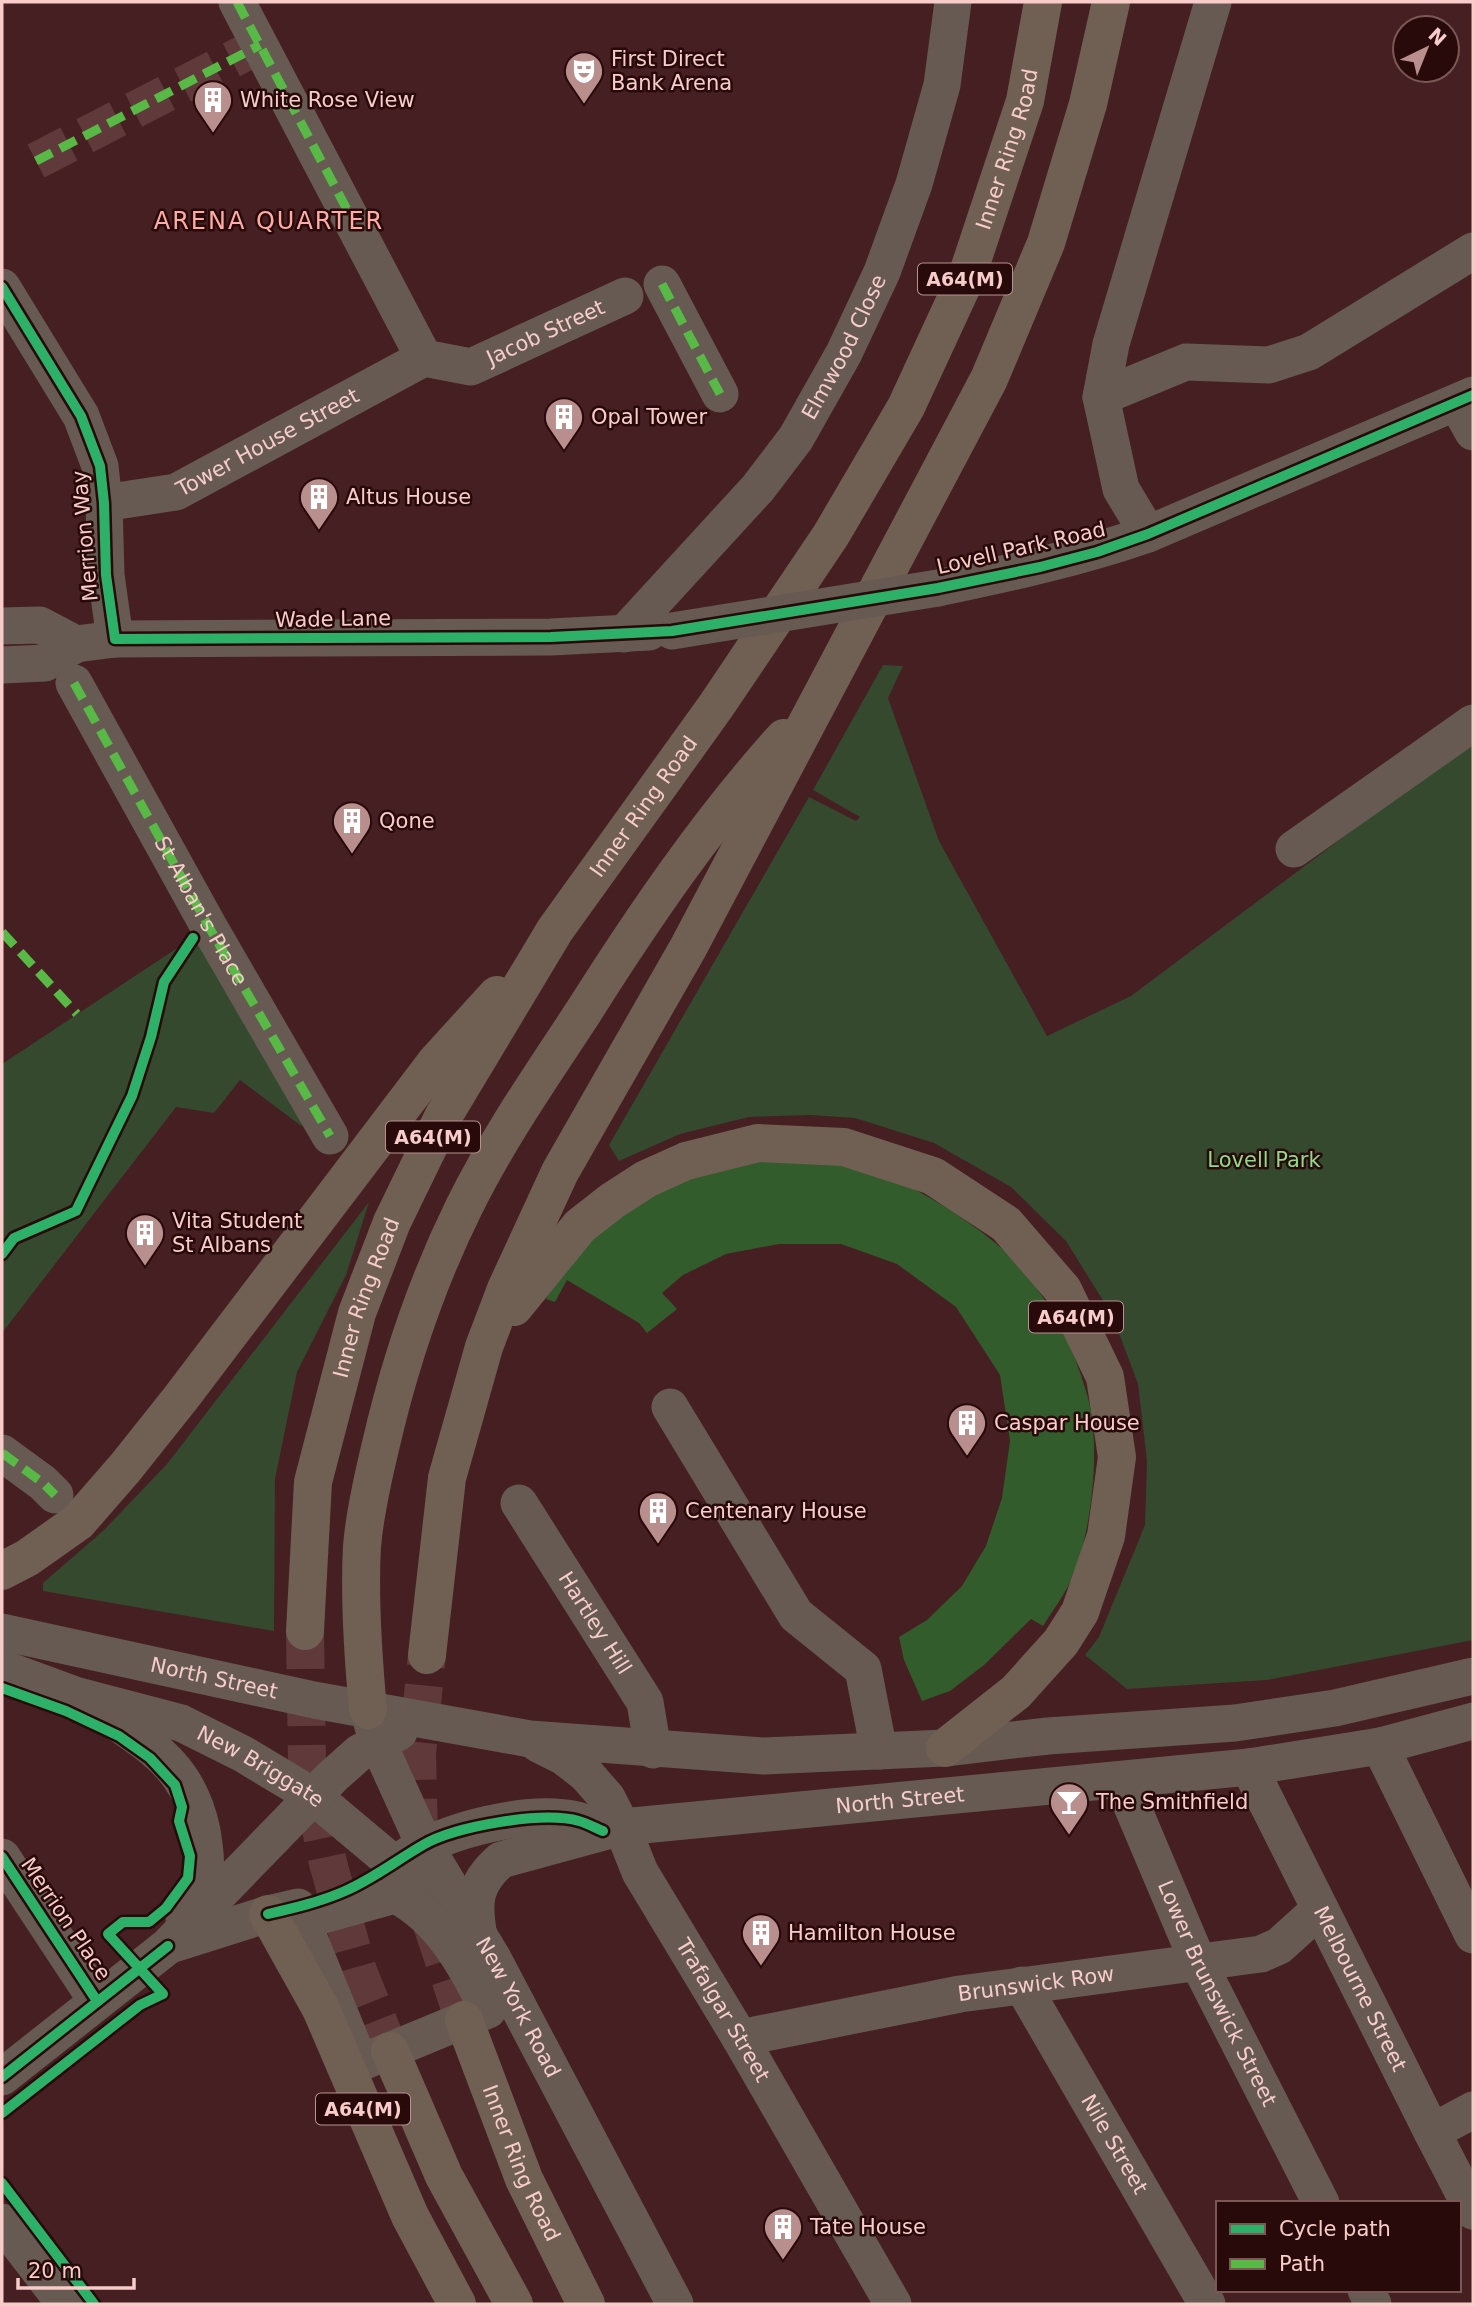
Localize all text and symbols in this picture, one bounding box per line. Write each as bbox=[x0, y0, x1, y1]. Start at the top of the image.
north arrow bbox=[1391, 14, 1461, 84]
text: N bbox=[1424, 23, 1451, 50]
place label: First Direct Bank Arena bbox=[611, 47, 732, 95]
theatre icon: First Direct Bank Arena bbox=[563, 50, 605, 105]
street label: Inner Ring Road bbox=[971, 67, 1043, 233]
building icon: White Rose View bbox=[192, 79, 234, 134]
place label: White Rose View bbox=[240, 88, 415, 112]
district label: ARENA QUARTER bbox=[154, 207, 384, 235]
road number: A64(M) bbox=[918, 264, 1012, 294]
street label: Elmwood Close bbox=[797, 271, 891, 424]
street label: Jacob Street bbox=[481, 295, 608, 371]
street label: Tower House Street bbox=[171, 383, 363, 502]
building icon: Opal Tower bbox=[543, 396, 585, 451]
place label: Opal Tower bbox=[591, 405, 707, 429]
street label: Merrion Way bbox=[67, 470, 103, 602]
building icon: Altus House bbox=[298, 476, 340, 531]
place label: Altus House bbox=[346, 485, 471, 509]
street label: Lovell Park Road bbox=[934, 517, 1108, 579]
street label: Wade Lane bbox=[275, 606, 391, 632]
street label: Inner Ring Road bbox=[585, 732, 702, 882]
building icon: Qone bbox=[331, 800, 373, 855]
place label: Qone bbox=[379, 809, 435, 833]
street label: St Alban's Place bbox=[149, 832, 252, 990]
road number: A64(M) bbox=[386, 1121, 480, 1152]
park label: Lovell Park bbox=[1207, 1148, 1321, 1172]
place label: Vita Student St Albans bbox=[172, 1209, 302, 1257]
building icon: Vita Student St Albans bbox=[124, 1212, 166, 1267]
street label: Inner Ring Road bbox=[329, 1214, 404, 1381]
road number: A64(M) bbox=[1029, 1302, 1123, 1332]
building icon: Caspar House bbox=[946, 1402, 988, 1457]
place label: Caspar House bbox=[994, 1411, 1140, 1435]
building icon: Centenary House bbox=[637, 1490, 679, 1545]
place label: Centenary House bbox=[685, 1499, 867, 1523]
street label: Hartley Hill bbox=[554, 1567, 636, 1679]
street label: North Street bbox=[148, 1653, 280, 1704]
street label: New Briggate bbox=[193, 1721, 329, 1812]
bar icon: The Smithfield bbox=[1048, 1781, 1090, 1836]
street label: North Street bbox=[834, 1782, 965, 1819]
place label: The Smithfield bbox=[1095, 1790, 1248, 1814]
street label: Merrion Place bbox=[16, 1853, 116, 1985]
street label: Lower Brunswick Street bbox=[1153, 1877, 1281, 2110]
street label: Melbourne Street bbox=[1309, 1902, 1412, 2075]
building icon: Hamilton House bbox=[740, 1912, 782, 1967]
place label: Hamilton House bbox=[788, 1921, 956, 1945]
street label: New York Road bbox=[471, 1933, 565, 2082]
street label: Trafalgar Street bbox=[670, 1933, 775, 2086]
street label: Brunswick Row bbox=[956, 1962, 1116, 2006]
street label: Inner Ring Road bbox=[478, 2081, 565, 2245]
street label: Nile Street bbox=[1076, 2090, 1152, 2198]
road number: A64(M) bbox=[316, 2094, 410, 2124]
legend bbox=[1216, 2201, 1461, 2292]
building icon: Tate House bbox=[762, 2206, 804, 2261]
place label: Tate House bbox=[809, 2215, 926, 2239]
text: Cycle path bbox=[1279, 2217, 1391, 2241]
scale bar bbox=[18, 2246, 133, 2290]
text: Path bbox=[1279, 2252, 1325, 2276]
text: 20 m bbox=[28, 2259, 82, 2283]

